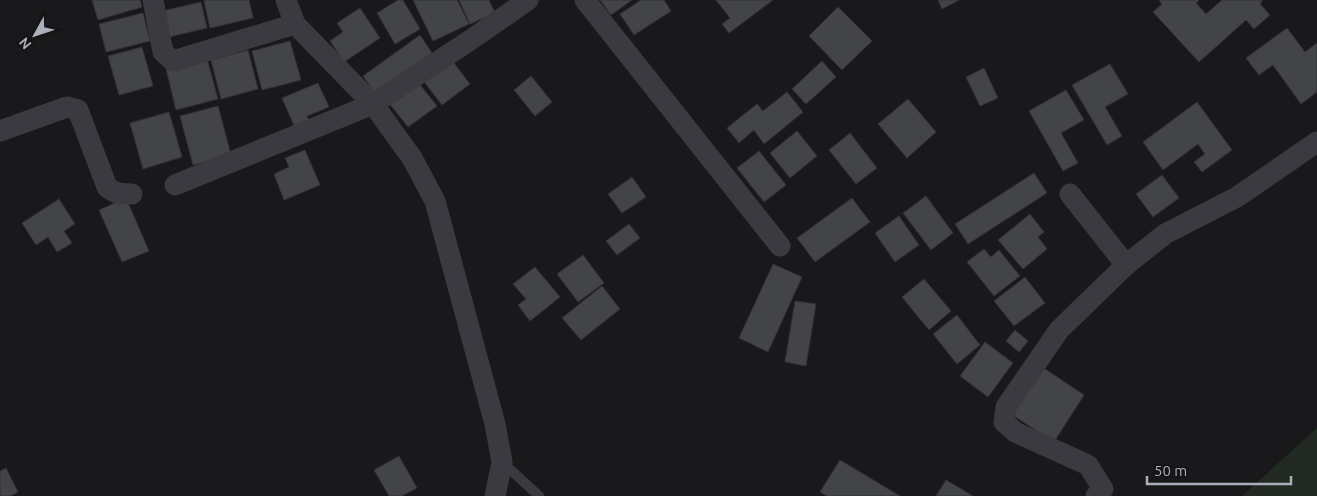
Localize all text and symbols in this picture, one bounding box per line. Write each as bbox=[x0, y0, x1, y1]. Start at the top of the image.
north arrow bbox=[10, 10, 60, 60]
text: N bbox=[16, 34, 35, 53]
scale bar bbox=[1147, 454, 1291, 486]
text: 50 m bbox=[1154, 462, 1187, 479]

